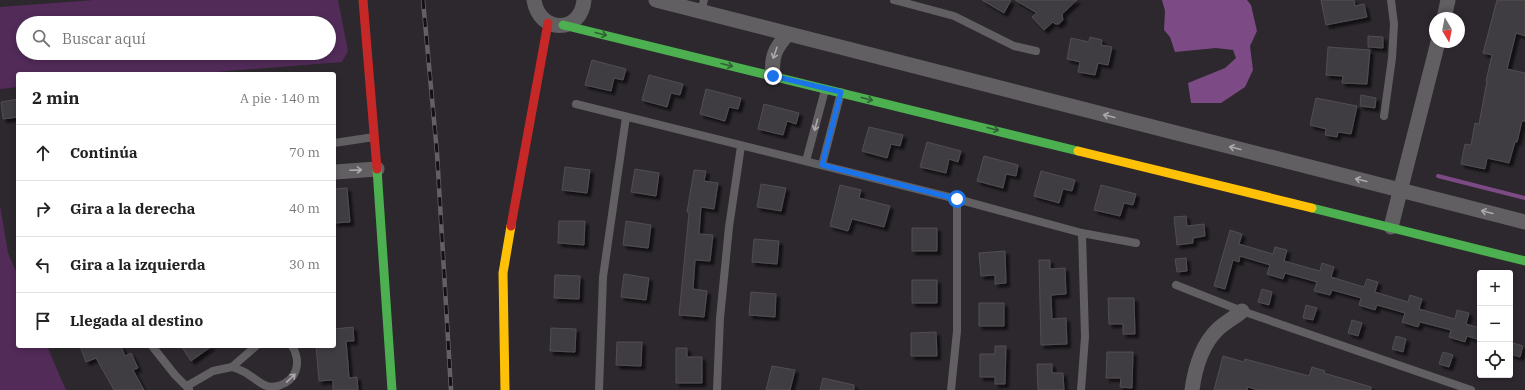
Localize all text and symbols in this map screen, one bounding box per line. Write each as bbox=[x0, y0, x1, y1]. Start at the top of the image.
north arrow bbox=[1429, 12, 1465, 48]
search box bbox=[16, 16, 336, 60]
icon: search bbox=[30, 27, 52, 49]
text: Buscar aquí bbox=[62, 29, 146, 48]
one-way arrow bbox=[594, 31, 607, 39]
one-way arrow bbox=[771, 47, 779, 59]
one-way arrow bbox=[720, 62, 733, 69]
route end bbox=[764, 67, 782, 85]
text: 2 min bbox=[32, 87, 80, 109]
text: A pie · 140 m bbox=[240, 90, 320, 107]
one-way arrow bbox=[860, 95, 873, 103]
one-way arrow bbox=[1103, 111, 1116, 119]
one-way arrow bbox=[811, 118, 819, 131]
one-way arrow bbox=[986, 126, 999, 134]
icon: ahead bbox=[32, 142, 54, 164]
text: Continúa bbox=[70, 143, 137, 162]
text: 70 m bbox=[289, 144, 320, 161]
one-way arrow bbox=[1229, 144, 1242, 151]
one-way arrow bbox=[349, 167, 362, 174]
one-way arrow bbox=[1355, 176, 1368, 183]
route start bbox=[948, 190, 966, 208]
icon: right bbox=[32, 198, 54, 220]
text: Gira a la derecha bbox=[70, 199, 195, 218]
text: 40 m bbox=[289, 200, 320, 217]
one-way arrow bbox=[1481, 208, 1494, 216]
icon: left bbox=[32, 254, 54, 276]
text: Gira a la izquierda bbox=[70, 255, 206, 274]
text: 30 m bbox=[289, 256, 320, 273]
map controls bbox=[1477, 270, 1513, 378]
button: + bbox=[1477, 270, 1513, 306]
button: − bbox=[1477, 306, 1513, 342]
icon: arrive bbox=[32, 310, 54, 332]
text: Llegada al destino bbox=[70, 311, 203, 330]
button: locate bbox=[1477, 342, 1513, 378]
one-way arrow bbox=[286, 373, 295, 383]

